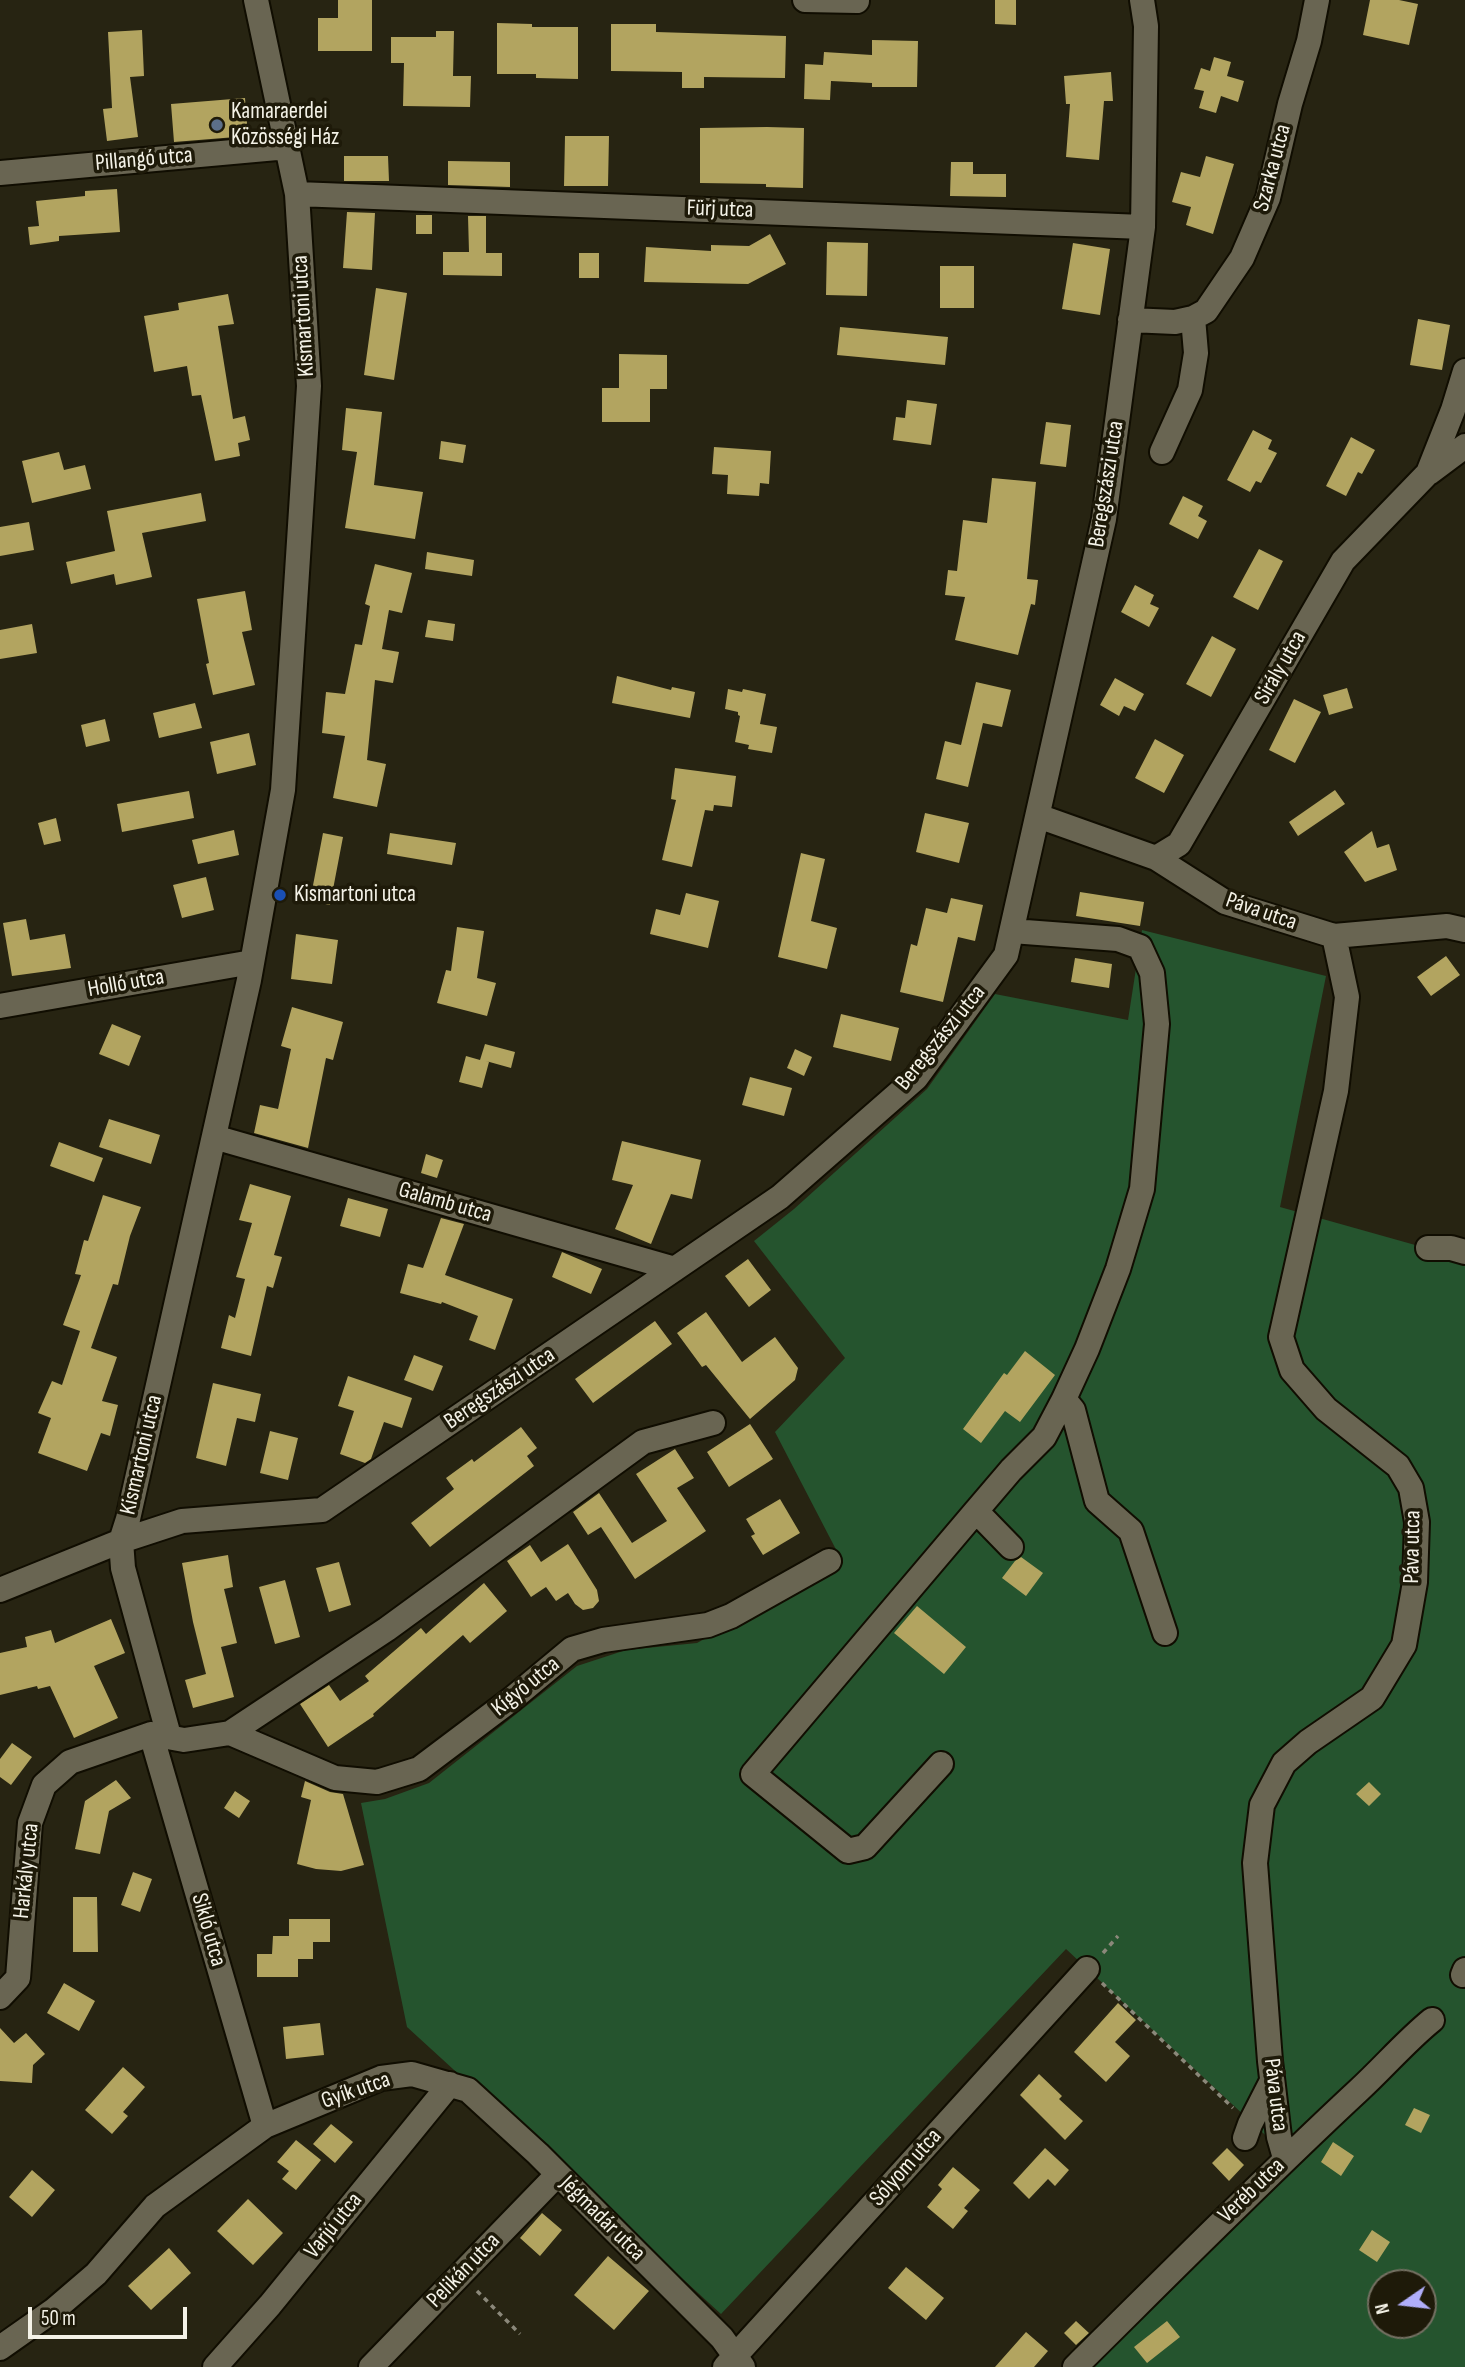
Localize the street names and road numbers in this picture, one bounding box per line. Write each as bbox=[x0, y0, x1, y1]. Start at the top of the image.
street label: Szarka utca bbox=[1248, 121, 1298, 215]
street label: Pillangó utca bbox=[94, 142, 194, 178]
street label: Fürj utca bbox=[686, 195, 754, 225]
street label: Kismartoni utca bbox=[287, 254, 321, 378]
street label: Beregszászi utca bbox=[1083, 419, 1131, 549]
street label: Sirály utca bbox=[1249, 626, 1313, 710]
street label: Páva utca bbox=[1222, 887, 1300, 937]
street label: Holló utca bbox=[86, 964, 166, 1004]
street label: Beregszászi utca bbox=[890, 980, 992, 1096]
street label: Galamb utca bbox=[395, 1177, 495, 1229]
street label: Beregszászi utca bbox=[439, 1342, 561, 1436]
street label: Kismartoni utca bbox=[115, 1393, 169, 1517]
street label: Páva utca bbox=[1399, 1510, 1427, 1584]
street label: Kígyó utca bbox=[486, 1651, 566, 1723]
street label: Harkály utca bbox=[8, 1822, 46, 1920]
street label: Sikló utca bbox=[184, 1890, 232, 1970]
street label: Páva utca bbox=[1257, 2057, 1293, 2133]
street label: Gyík utca bbox=[318, 2066, 394, 2116]
street label: Sólyom utca bbox=[864, 2124, 948, 2212]
street label: Veréb utca bbox=[1213, 2153, 1291, 2229]
street label: Jégmadár utca bbox=[553, 2170, 651, 2268]
street label: Varjú utca bbox=[299, 2188, 369, 2264]
street label: Pelikán utca bbox=[422, 2228, 506, 2314]

